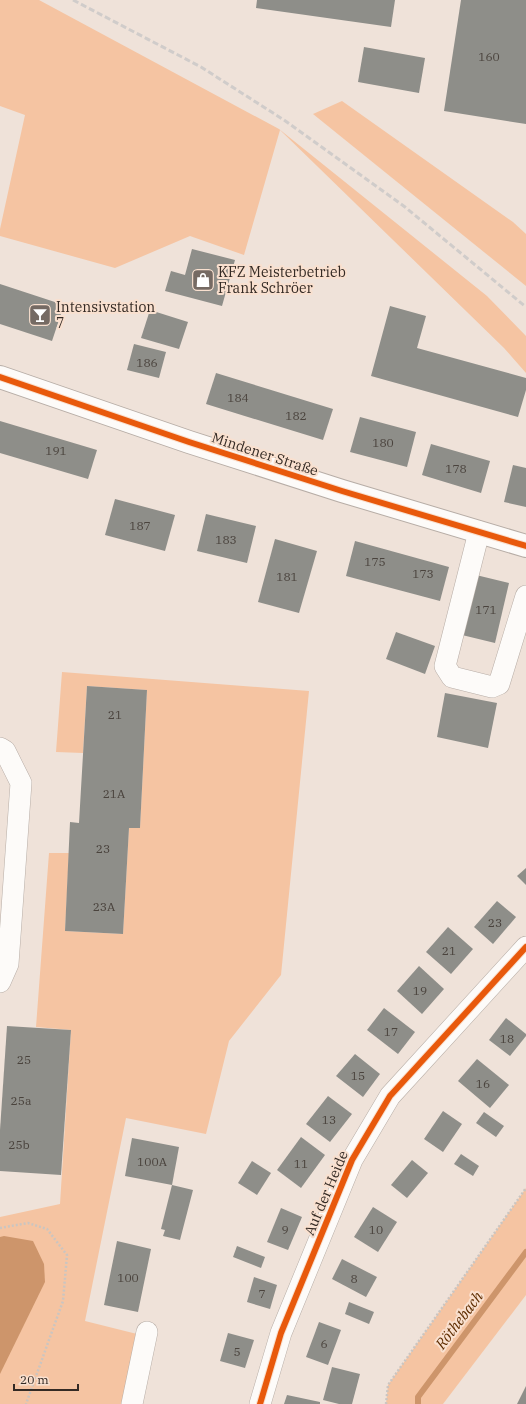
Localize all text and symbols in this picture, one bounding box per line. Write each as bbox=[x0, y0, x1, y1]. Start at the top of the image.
house number: 160 bbox=[478, 49, 500, 64]
place label: KFZ Meisterbetrieb Frank Schröer bbox=[218, 263, 346, 297]
shop icon: KFZ Meisterbetrieb Frank Schröer bbox=[190, 267, 216, 293]
place label: Intensivstation 7 bbox=[56, 298, 155, 332]
bar icon: Intensivstation 7 bbox=[27, 302, 53, 328]
house number: 186 bbox=[136, 355, 158, 370]
house number: 184 bbox=[227, 390, 249, 405]
house number: 182 bbox=[285, 408, 307, 423]
street label: Mindener Straße bbox=[209, 428, 321, 480]
house number: 180 bbox=[372, 435, 394, 450]
house number: 191 bbox=[45, 443, 67, 458]
house number: 178 bbox=[445, 461, 467, 476]
house number: 187 bbox=[129, 518, 151, 533]
house number: 183 bbox=[215, 532, 237, 547]
house number: 175 bbox=[364, 554, 386, 569]
house number: 173 bbox=[412, 566, 434, 581]
house number: 181 bbox=[276, 569, 298, 584]
house number: 171 bbox=[475, 602, 497, 617]
house number: 21 bbox=[108, 707, 122, 722]
house number: 21A bbox=[103, 786, 126, 801]
house number: 23 bbox=[96, 841, 110, 856]
house number: 23A bbox=[93, 899, 116, 914]
house number: 23 bbox=[488, 915, 502, 930]
house number: 21 bbox=[442, 943, 456, 958]
house number: 19 bbox=[413, 983, 427, 998]
house number: 17 bbox=[384, 1024, 398, 1039]
house number: 18 bbox=[500, 1031, 514, 1046]
house number: 25 bbox=[17, 1052, 31, 1067]
house number: 15 bbox=[351, 1068, 365, 1083]
house number: 16 bbox=[476, 1076, 490, 1091]
house number: 25a bbox=[11, 1093, 32, 1108]
house number: 13 bbox=[322, 1112, 336, 1127]
house number: 25b bbox=[8, 1137, 30, 1152]
street label: Auf der Heide bbox=[300, 1148, 352, 1238]
house number: 100A bbox=[137, 1154, 168, 1169]
house number: 11 bbox=[294, 1156, 308, 1171]
house number: 9 bbox=[281, 1222, 289, 1237]
house number: 10 bbox=[369, 1222, 383, 1237]
house number: 100 bbox=[117, 1270, 139, 1285]
house number: 8 bbox=[350, 1271, 358, 1286]
house number: 7 bbox=[258, 1286, 266, 1301]
water label: Röthebach bbox=[431, 1287, 487, 1353]
house number: 6 bbox=[320, 1336, 328, 1351]
house number: 5 bbox=[233, 1344, 241, 1359]
scale bar bbox=[14, 1366, 78, 1392]
text: 20 m bbox=[20, 1372, 49, 1387]

